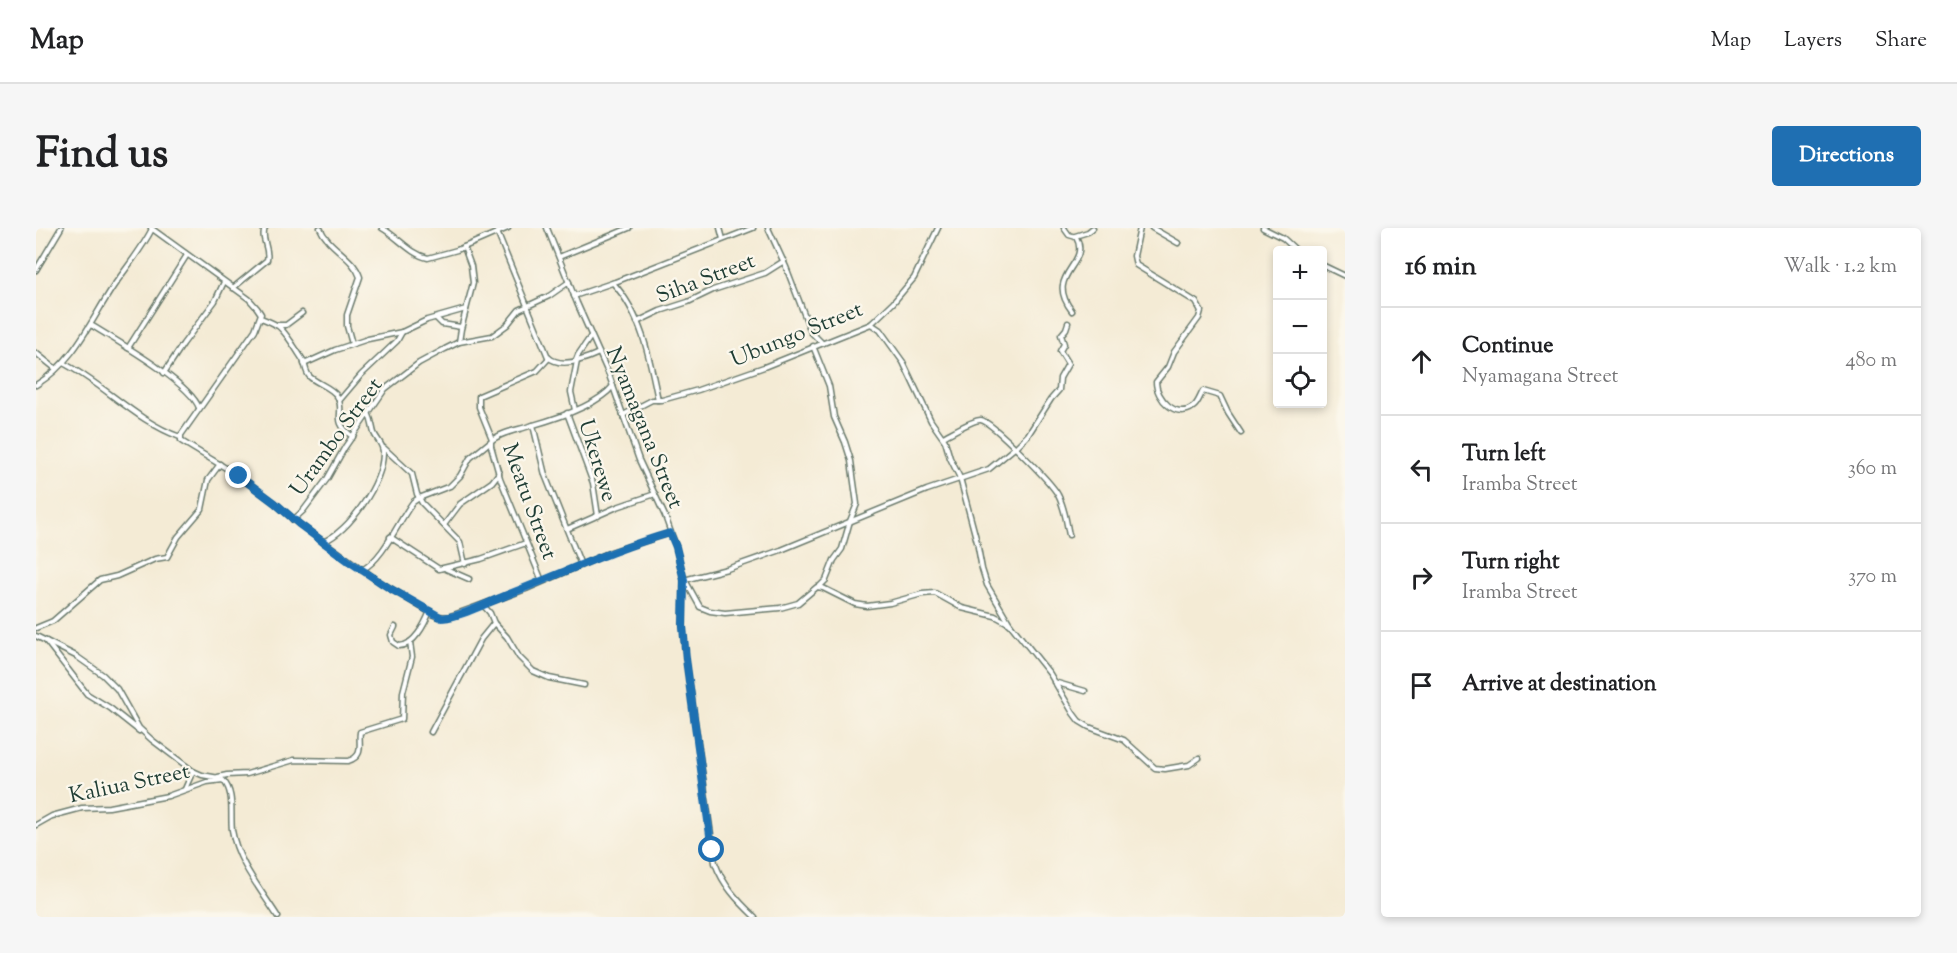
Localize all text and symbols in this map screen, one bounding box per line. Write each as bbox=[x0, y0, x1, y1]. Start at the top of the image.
text: Map bbox=[30, 21, 84, 61]
text: Map bbox=[1711, 26, 1751, 56]
text: Layers bbox=[1784, 26, 1842, 56]
text: Share bbox=[1875, 26, 1927, 56]
text: Find us bbox=[36, 126, 168, 186]
button: Directions bbox=[1772, 126, 1921, 186]
street label: Siha Street bbox=[652, 246, 761, 313]
map controls bbox=[1273, 246, 1327, 408]
button: + bbox=[1273, 246, 1327, 300]
text: 16 min bbox=[1405, 249, 1477, 286]
text: Walk · 1.2 km bbox=[1784, 253, 1897, 282]
street label: Ubungo Street bbox=[726, 295, 868, 377]
button: − bbox=[1273, 300, 1327, 354]
text: Continue bbox=[1462, 331, 1553, 363]
street label: Nyamagana Street bbox=[596, 342, 690, 514]
icon: ahead bbox=[1405, 345, 1438, 378]
text: 480 m bbox=[1846, 347, 1897, 376]
button: locate bbox=[1273, 354, 1327, 408]
text: Nyamagana Street bbox=[1462, 363, 1618, 392]
street label: Urambo Street bbox=[283, 371, 392, 504]
street label: Ukerewe bbox=[568, 416, 624, 506]
street label: Meatu Street bbox=[492, 439, 564, 565]
text: Turn left bbox=[1462, 439, 1545, 471]
icon: left bbox=[1405, 453, 1438, 486]
text: 360 m bbox=[1848, 455, 1897, 484]
route end bbox=[225, 462, 251, 488]
text: Iramba Street bbox=[1462, 471, 1578, 500]
text: Turn right bbox=[1462, 547, 1559, 579]
icon: right bbox=[1405, 561, 1438, 594]
text: 370 m bbox=[1848, 563, 1897, 592]
text: Iramba Street bbox=[1462, 579, 1578, 608]
icon: arrive bbox=[1405, 669, 1438, 702]
text: Arrive at destination bbox=[1462, 669, 1657, 701]
street label: Kaliua Street bbox=[66, 756, 193, 813]
route start bbox=[698, 836, 724, 862]

